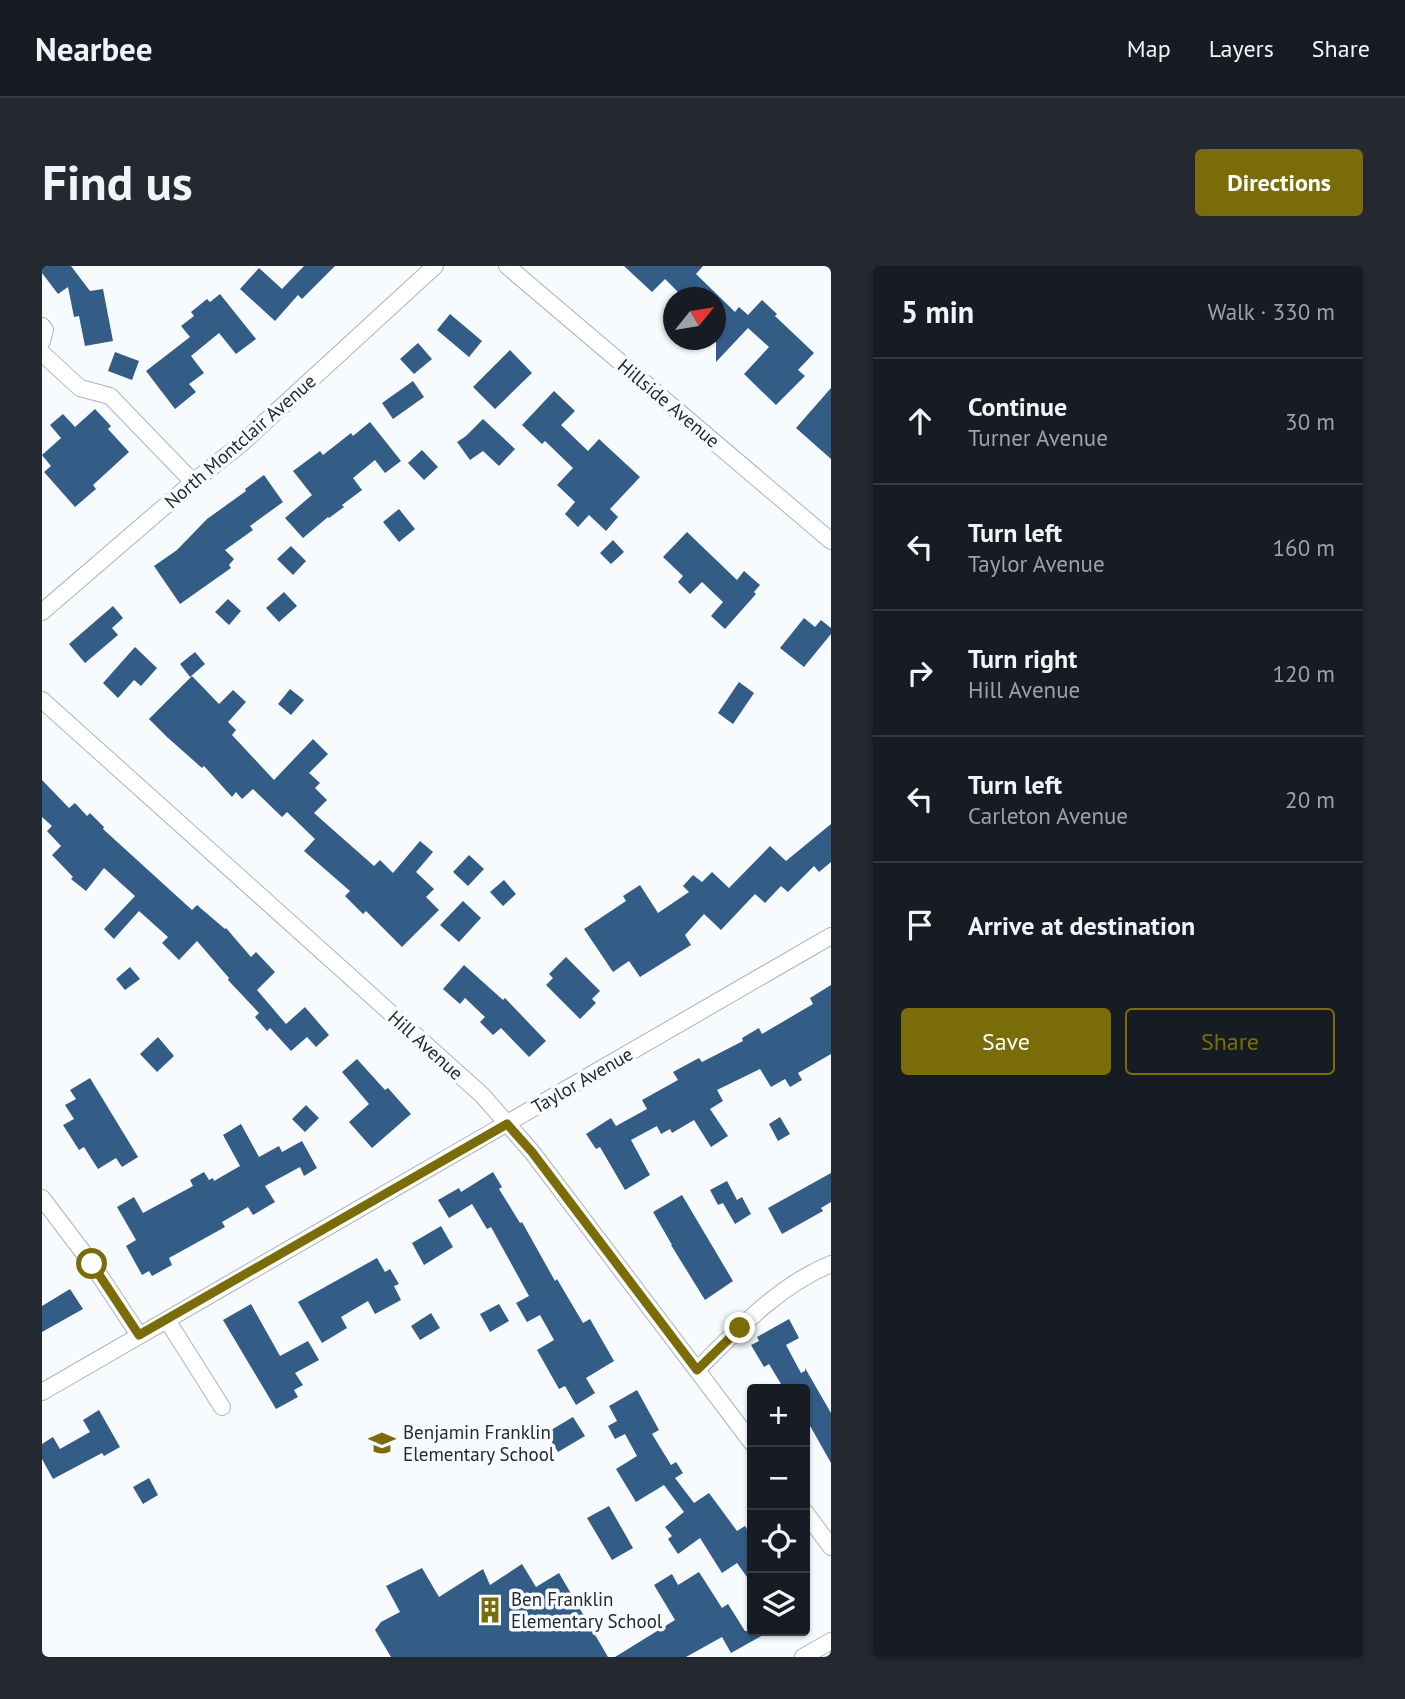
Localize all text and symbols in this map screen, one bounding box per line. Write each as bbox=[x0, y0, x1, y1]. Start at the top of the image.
text: Nearbee bbox=[35, 27, 152, 70]
text: Map bbox=[1127, 33, 1171, 64]
text: Layers bbox=[1209, 33, 1274, 64]
text: Share bbox=[1312, 33, 1370, 64]
button: Directions bbox=[1195, 149, 1363, 216]
text: Find us bbox=[42, 150, 193, 214]
north arrow bbox=[663, 287, 726, 350]
text: 5 min bbox=[901, 292, 974, 331]
text: Walk · 330 m bbox=[1208, 297, 1335, 326]
street label: Hillside Avenue bbox=[613, 353, 725, 453]
street label: North Montclair Avenue bbox=[159, 369, 321, 513]
text: Continue bbox=[968, 390, 1067, 423]
icon: ahead bbox=[901, 402, 939, 440]
text: 30 m bbox=[1285, 407, 1335, 436]
text: Turner Avenue bbox=[968, 423, 1108, 452]
text: Turn left bbox=[968, 516, 1062, 549]
icon: left bbox=[901, 528, 939, 566]
text: 160 m bbox=[1273, 533, 1335, 562]
text: Taylor Avenue bbox=[968, 549, 1105, 578]
text: Turn right bbox=[968, 642, 1077, 675]
icon: right bbox=[901, 654, 939, 692]
text: 120 m bbox=[1273, 659, 1335, 688]
text: Hill Avenue bbox=[968, 675, 1080, 704]
text: Turn left bbox=[968, 768, 1062, 801]
icon: left bbox=[901, 780, 939, 818]
text: 20 m bbox=[1285, 785, 1335, 814]
text: Carleton Avenue bbox=[968, 801, 1128, 830]
icon: arrive bbox=[901, 906, 939, 944]
text: Arrive at destination bbox=[968, 909, 1195, 942]
street label: Hill Avenue bbox=[384, 1005, 468, 1085]
button: Save bbox=[901, 1008, 1111, 1075]
button: Share bbox=[1125, 1008, 1335, 1075]
street label: Taylor Avenue bbox=[527, 1041, 637, 1119]
route start bbox=[76, 1248, 107, 1279]
route end bbox=[724, 1312, 755, 1343]
map controls bbox=[747, 1384, 810, 1636]
button: + bbox=[747, 1384, 810, 1447]
place label: Benjamin Franklin Elementary School bbox=[403, 1420, 555, 1466]
school or university icon: Benjamin Franklin Elementary School bbox=[367, 1428, 397, 1458]
button: − bbox=[747, 1447, 810, 1510]
button: locate bbox=[747, 1510, 810, 1573]
button: layers bbox=[747, 1573, 810, 1636]
place label: Ben Franklin Elementary School bbox=[511, 1587, 663, 1633]
building icon: Ben Franklin Elementary School bbox=[475, 1595, 505, 1625]

